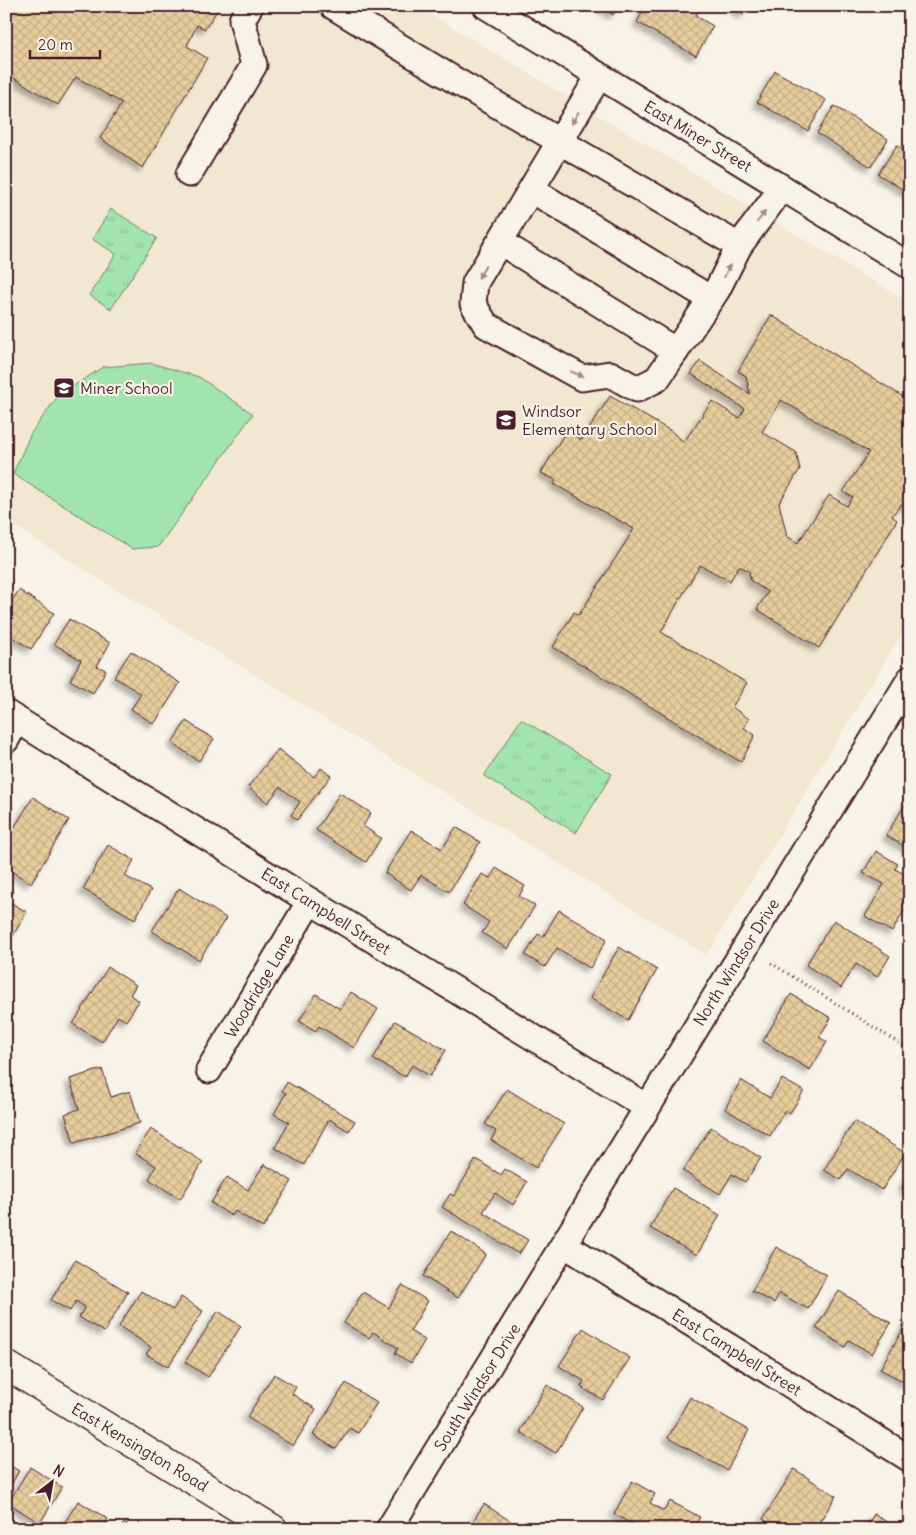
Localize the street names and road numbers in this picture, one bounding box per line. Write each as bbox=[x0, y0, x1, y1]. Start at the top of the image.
street label: East Miner Street bbox=[640, 96, 756, 176]
street label: East Campbell Street bbox=[258, 863, 395, 959]
street label: North Windsor Drive bbox=[689, 895, 783, 1029]
street label: Woodridge Lane bbox=[220, 930, 298, 1042]
street label: East Campbell Street bbox=[669, 1304, 806, 1400]
street label: South Windsor Drive bbox=[430, 1319, 524, 1455]
street label: East Kensington Road bbox=[68, 1398, 212, 1496]

